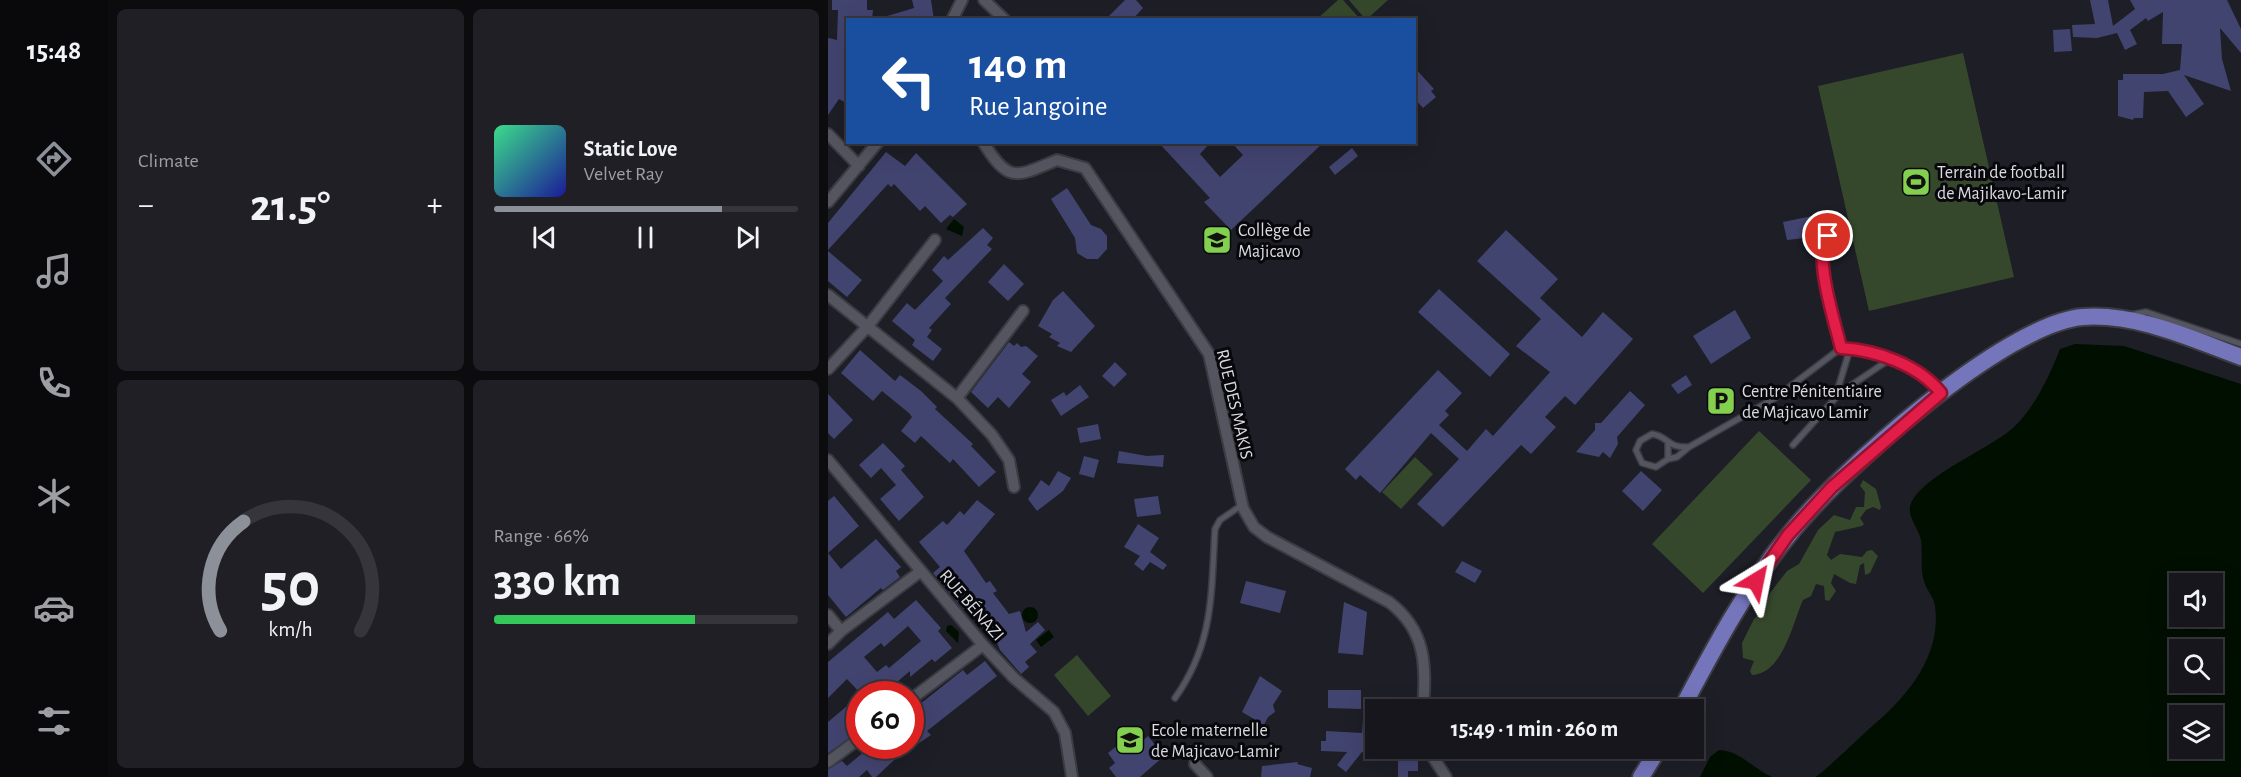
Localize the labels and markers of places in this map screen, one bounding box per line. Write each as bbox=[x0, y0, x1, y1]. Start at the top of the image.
place label: Terrain de football de Majikavo-Lamir bbox=[1937, 164, 2067, 203]
sports icon: Terrain de football de Majikavo-Lamir bbox=[1900, 166, 1932, 198]
pin bbox=[1802, 210, 1853, 261]
place label: Collège de Majicavo bbox=[1238, 222, 1311, 261]
school or university icon: Collège de Majicavo bbox=[1201, 224, 1233, 256]
place label: Centre Pénitentiaire de Majicavo Lamir bbox=[1742, 383, 1882, 422]
parking icon: Centre Pénitentiaire de Majicavo Lamir bbox=[1705, 385, 1737, 417]
place label: Ecole maternelle de Majicavo-Lamir bbox=[1151, 722, 1279, 761]
school or university icon: Ecole maternelle de Majicavo-Lamir bbox=[1114, 724, 1146, 756]

